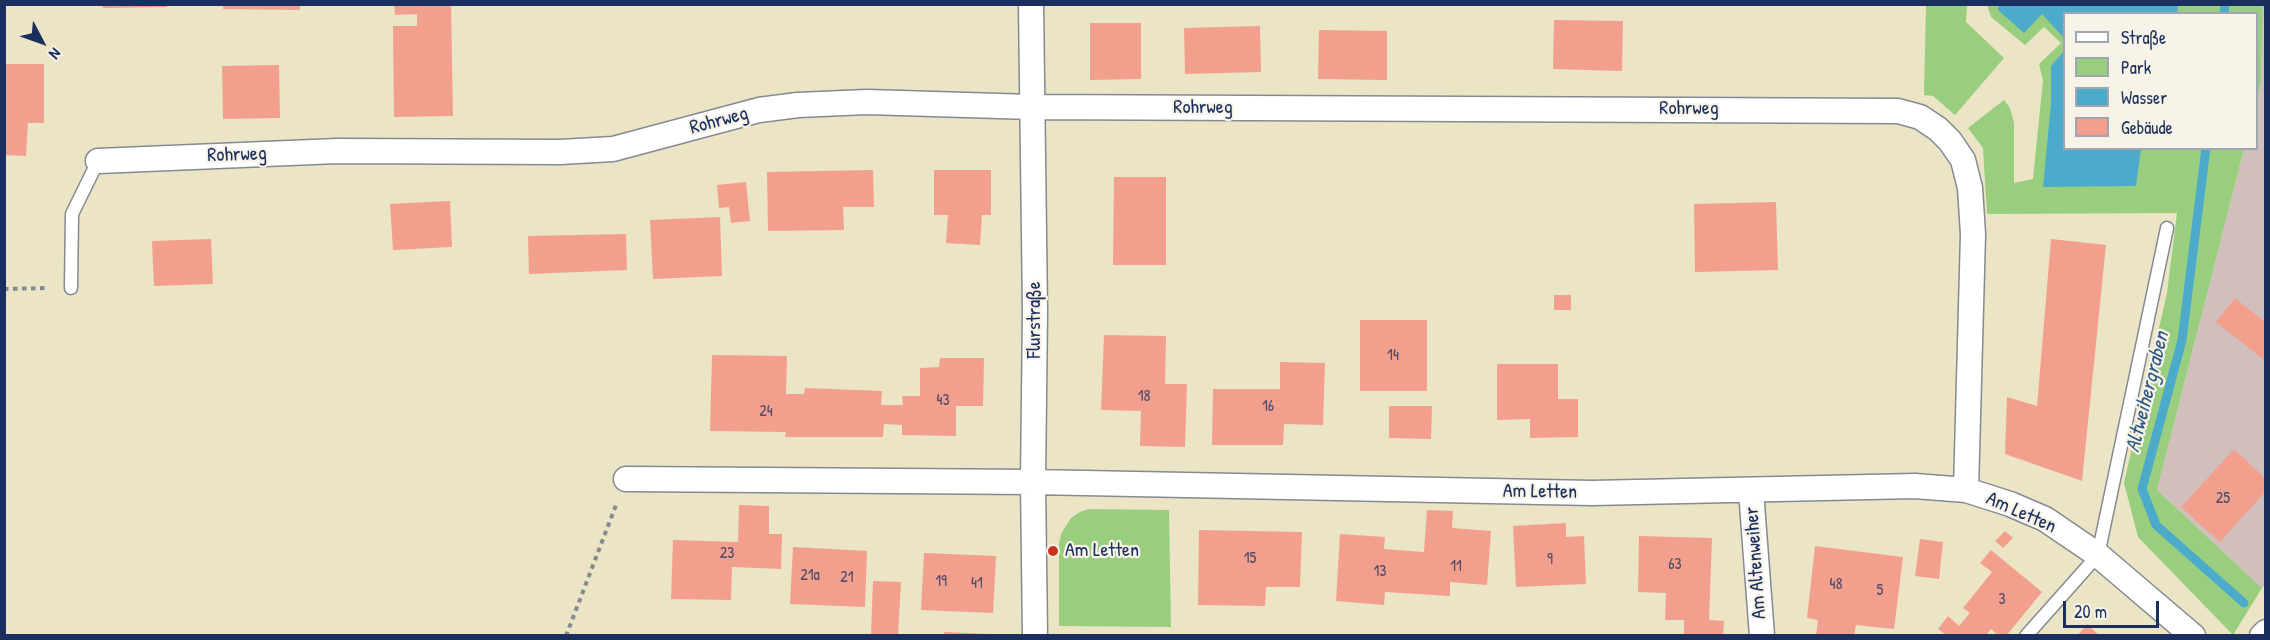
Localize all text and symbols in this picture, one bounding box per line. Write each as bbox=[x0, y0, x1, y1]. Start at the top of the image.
north arrow bbox=[12, 12, 72, 72]
legend bbox=[2063, 12, 2258, 150]
text: Straße bbox=[2121, 25, 2166, 50]
text: N bbox=[44, 43, 67, 64]
text: Park bbox=[2121, 55, 2151, 80]
text: Wasser bbox=[2121, 85, 2167, 110]
street label: Rohrweg bbox=[1173, 96, 1233, 120]
street label: Rohrweg bbox=[1659, 97, 1719, 121]
street label: Rohrweg bbox=[687, 102, 751, 140]
text: Gebäude bbox=[2121, 115, 2173, 140]
street label: Rohrweg bbox=[207, 142, 267, 168]
street label: Flurstraße bbox=[1023, 281, 1047, 359]
water label: Altweihergraben bbox=[2121, 329, 2175, 455]
house number: 14 bbox=[1387, 346, 1399, 366]
house number: 18 bbox=[1138, 387, 1150, 407]
house number: 43 bbox=[936, 391, 950, 411]
house number: 16 bbox=[1262, 397, 1274, 417]
house number: 24 bbox=[759, 402, 773, 422]
street label: Am Letten bbox=[1503, 479, 1577, 505]
street label: Am Letten bbox=[1982, 487, 2060, 539]
house number: 25 bbox=[2216, 489, 2230, 509]
street label: Am Altenweiher bbox=[1740, 506, 1772, 620]
place label: Am Letten bbox=[1065, 539, 1139, 563]
house number: 23 bbox=[720, 544, 734, 564]
marker: Am Letten bbox=[1046, 544, 1060, 558]
house number: 15 bbox=[1244, 549, 1256, 569]
house number: 9 bbox=[1547, 550, 1553, 570]
house number: 63 bbox=[1668, 555, 1682, 575]
house number: 11 bbox=[1450, 557, 1462, 577]
house number: 13 bbox=[1374, 562, 1386, 582]
house number: 21a bbox=[800, 566, 820, 586]
house number: 21 bbox=[840, 568, 854, 588]
house number: 19 bbox=[935, 572, 947, 592]
house number: 41 bbox=[971, 574, 983, 594]
house number: 48 bbox=[1830, 575, 1842, 595]
house number: 5 bbox=[1877, 581, 1883, 601]
scale bar bbox=[2066, 589, 2162, 627]
house number: 3 bbox=[1998, 590, 2006, 610]
text: 20 m bbox=[2074, 599, 2107, 624]

